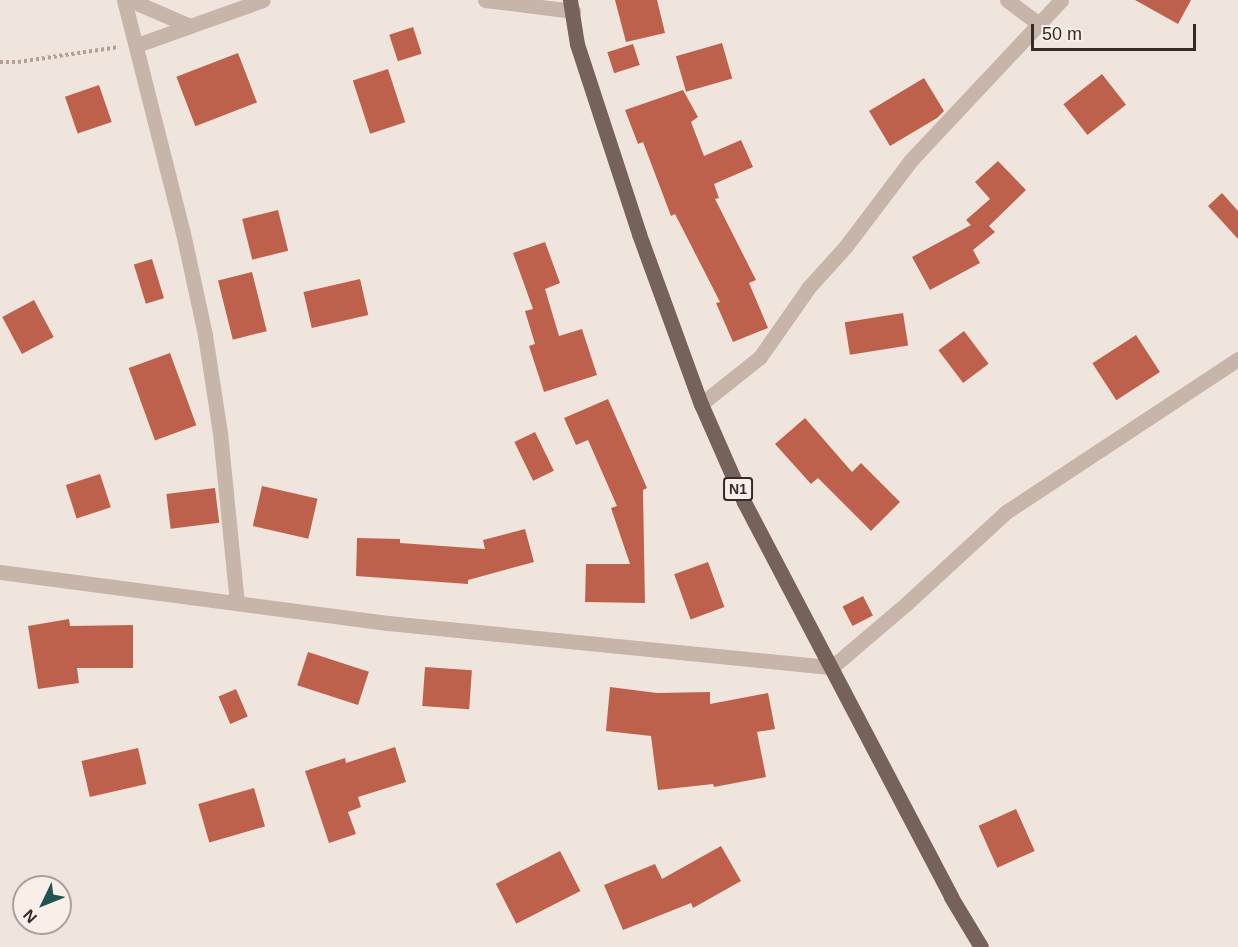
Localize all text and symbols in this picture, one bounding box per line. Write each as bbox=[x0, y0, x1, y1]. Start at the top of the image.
scale bar bbox=[1034, 12, 1199, 50]
text: 50 m bbox=[1042, 24, 1082, 44]
road number: N1 bbox=[723, 478, 753, 500]
north arrow bbox=[12, 875, 72, 935]
text: N bbox=[20, 906, 40, 926]

